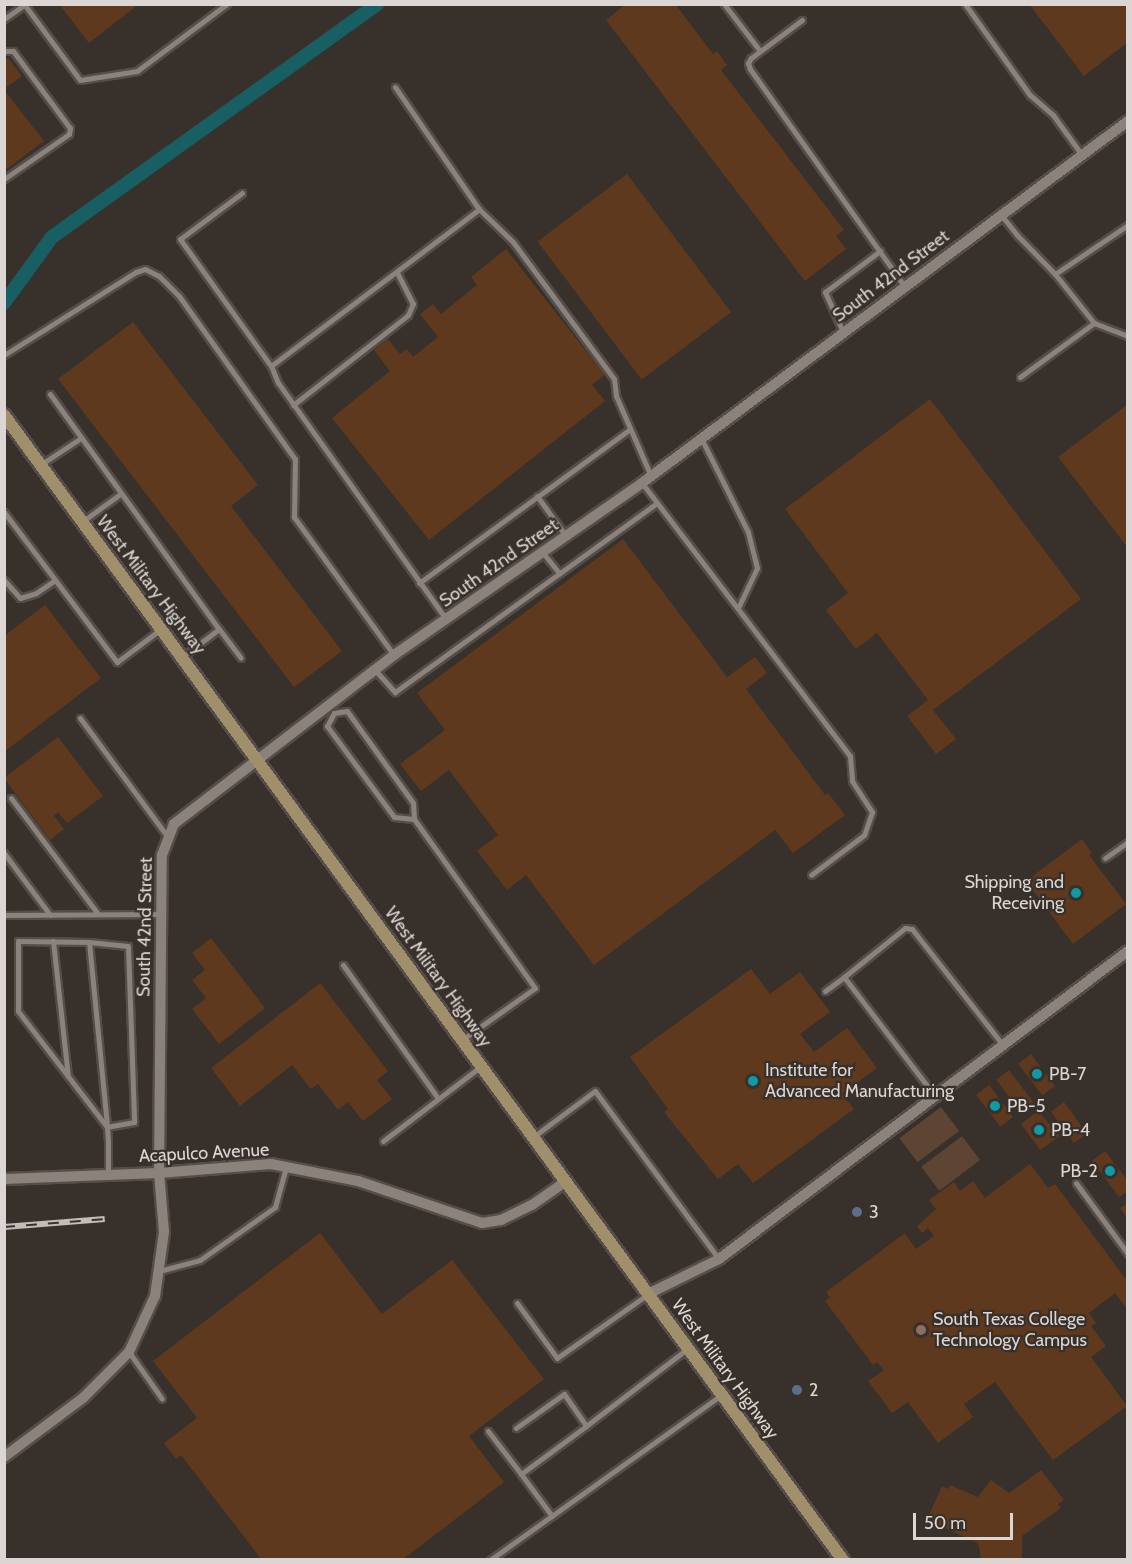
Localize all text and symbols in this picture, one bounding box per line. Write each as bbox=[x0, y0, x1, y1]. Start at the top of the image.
street label: South 42nd Street bbox=[829, 225, 953, 327]
street label: West Military Highway bbox=[92, 511, 210, 659]
street label: South 42nd Street bbox=[436, 514, 562, 612]
street label: South 42nd Street bbox=[133, 857, 157, 997]
place label: Shipping and Receiving bbox=[964, 872, 1064, 914]
marker: Shipping and Receiving bbox=[1069, 886, 1083, 900]
street label: West Military Highway bbox=[380, 903, 496, 1051]
place label: Institute for Advanced Manufacturing bbox=[765, 1060, 954, 1102]
place label: PB-7 bbox=[1049, 1063, 1086, 1085]
marker: PB-7 bbox=[1030, 1067, 1044, 1081]
marker: Institute for Advanced Manufacturing bbox=[746, 1074, 760, 1088]
place label: PB-5 bbox=[1007, 1095, 1045, 1117]
marker: PB-5 bbox=[988, 1099, 1002, 1113]
place label: PB-4 bbox=[1051, 1119, 1090, 1141]
marker: PB-4 bbox=[1032, 1123, 1046, 1137]
street label: Acapulco Avenue bbox=[138, 1139, 270, 1167]
place label: PB-2 bbox=[1060, 1160, 1098, 1182]
marker: PB-2 bbox=[1103, 1164, 1117, 1178]
place label: 3 bbox=[869, 1201, 879, 1223]
marker: 3 bbox=[850, 1205, 864, 1219]
street label: West Military Highway bbox=[667, 1295, 783, 1443]
place label: South Texas College Technology Campus bbox=[933, 1309, 1087, 1352]
marker: South Texas College Technology Campus bbox=[914, 1323, 928, 1337]
place label: 2 bbox=[809, 1379, 818, 1401]
marker: 2 bbox=[790, 1383, 804, 1397]
scale bar bbox=[916, 1501, 1016, 1539]
text: 50 m bbox=[924, 1512, 966, 1534]

